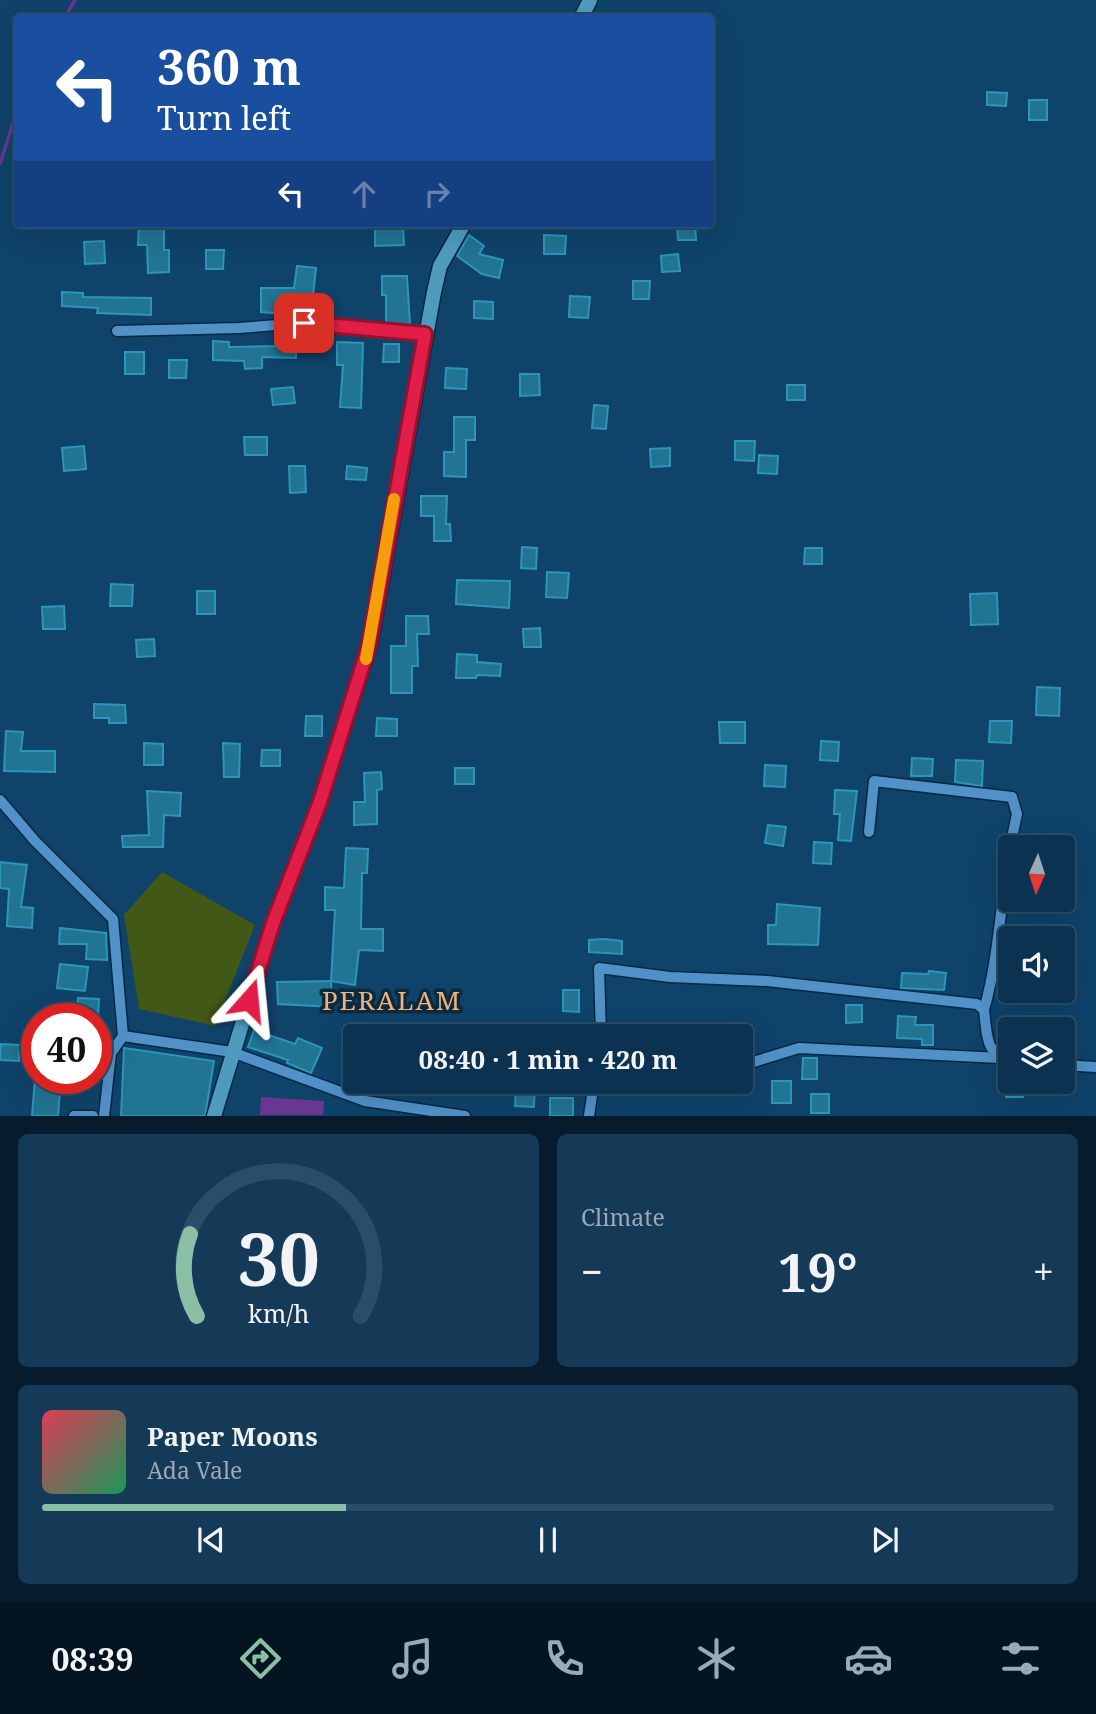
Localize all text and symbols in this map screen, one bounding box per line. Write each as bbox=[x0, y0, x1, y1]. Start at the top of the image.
text: 360 m bbox=[157, 33, 301, 99]
icon: left bbox=[42, 42, 133, 133]
text: Turn left bbox=[157, 96, 291, 139]
icon: left bbox=[272, 175, 310, 213]
icon: ahead bbox=[345, 175, 383, 213]
icon: right bbox=[418, 175, 456, 213]
pin bbox=[274, 293, 334, 353]
icon: arrive bbox=[285, 304, 323, 342]
north arrow bbox=[998, 835, 1074, 912]
map controls bbox=[998, 835, 1075, 1094]
button: sound bbox=[998, 926, 1075, 1003]
position arrow bbox=[212, 963, 286, 1037]
district label: PERALAM bbox=[322, 982, 462, 1018]
speed limit sign: 40 bbox=[21, 1003, 112, 1094]
button: layers bbox=[998, 1017, 1075, 1094]
text: 08:40 · 1 min · 420 m bbox=[418, 1041, 678, 1077]
text: Climate bbox=[581, 1201, 665, 1233]
text: 30 bbox=[237, 1209, 320, 1308]
text: 19° bbox=[778, 1236, 858, 1307]
text: − bbox=[581, 1245, 603, 1297]
text: + bbox=[1033, 1245, 1054, 1297]
text: km/h bbox=[248, 1296, 309, 1330]
text: Paper Moons bbox=[147, 1418, 318, 1454]
text: Ada Vale bbox=[147, 1454, 242, 1486]
icon: previous bbox=[192, 1521, 230, 1559]
icon: pause bbox=[529, 1521, 567, 1559]
icon: next bbox=[866, 1521, 904, 1559]
icon: directions bbox=[236, 1634, 285, 1683]
icon: music bbox=[388, 1634, 437, 1683]
icon: phone bbox=[540, 1634, 589, 1683]
icon: climate bbox=[692, 1634, 741, 1683]
icon: car bbox=[844, 1634, 893, 1683]
icon: filters bbox=[996, 1634, 1045, 1683]
text: 08:39 bbox=[51, 1637, 133, 1680]

